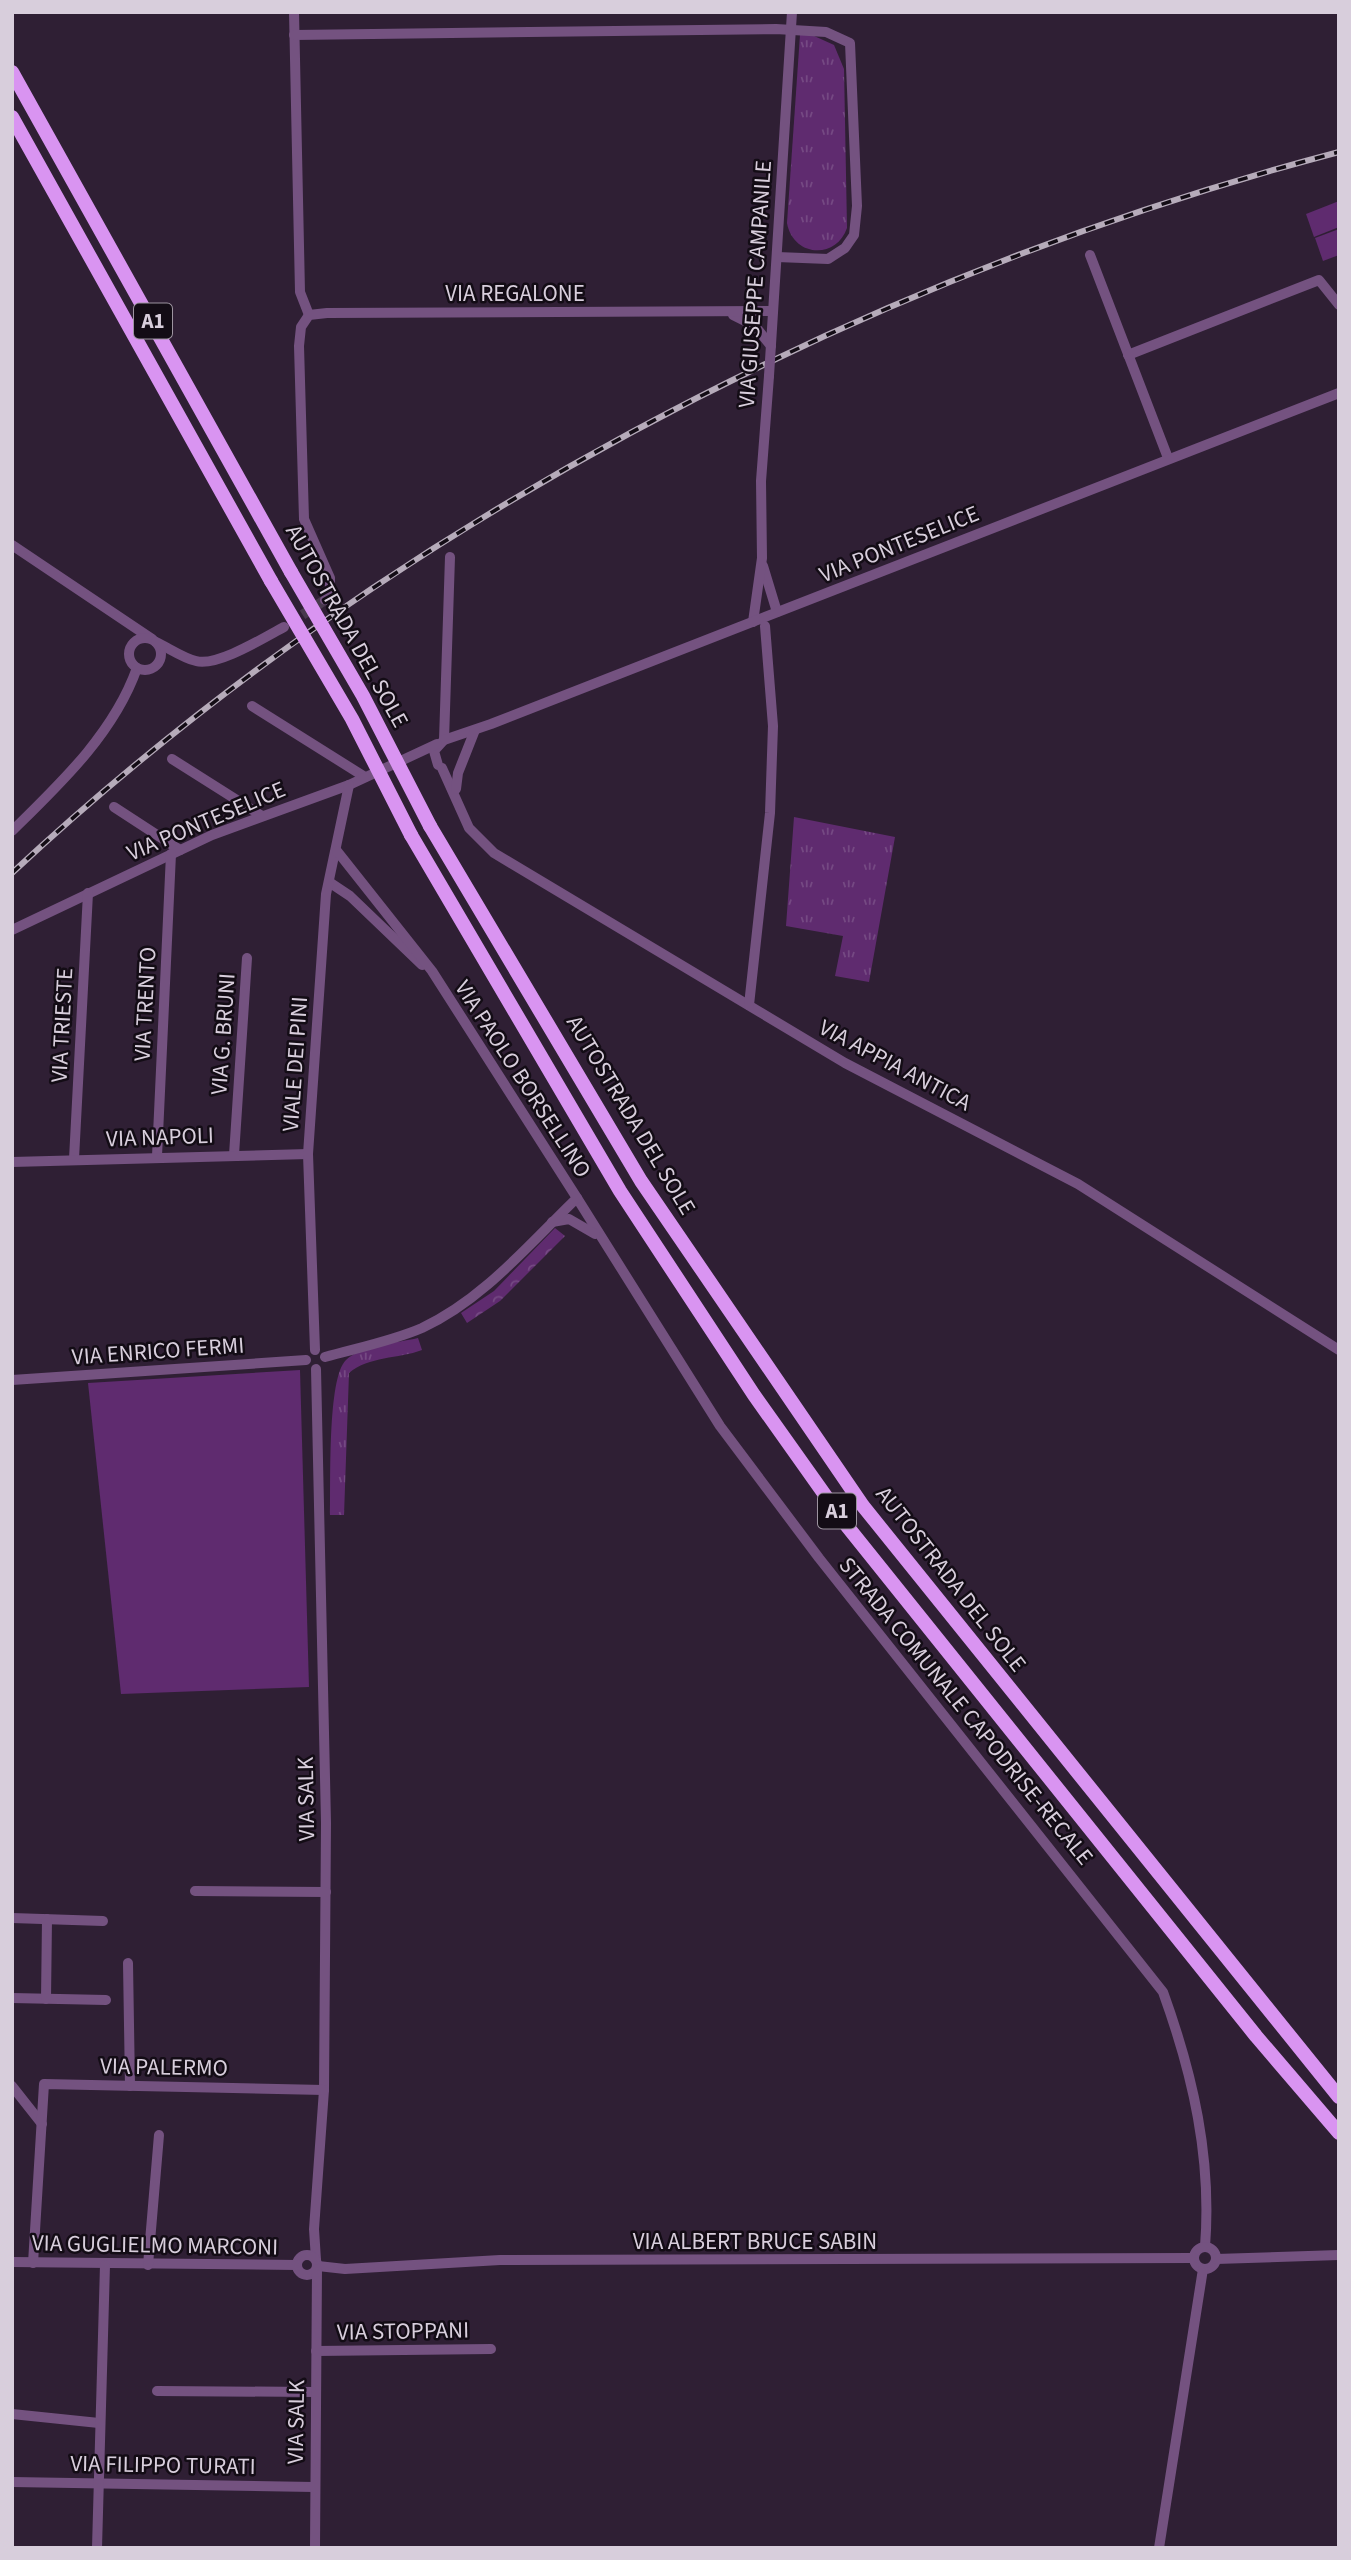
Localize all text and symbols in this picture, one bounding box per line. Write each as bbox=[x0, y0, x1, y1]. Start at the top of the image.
street label: VIA GIUSEPPE CAMPANILE bbox=[730, 159, 780, 409]
street label: VIA REGALONE bbox=[445, 277, 585, 310]
road number: A1 bbox=[134, 304, 172, 338]
street label: VIA PONTESELICE bbox=[814, 497, 984, 591]
street label: AUTOSTRADA DEL SOLE bbox=[277, 518, 417, 734]
street label: VIA PONTESELICE bbox=[122, 773, 290, 869]
street label: VIA TRENTO bbox=[126, 946, 164, 1062]
street label: VIA TRIESTE bbox=[43, 967, 81, 1083]
street label: VIA G. BRUNI bbox=[202, 972, 244, 1096]
street label: VIA PAOLO BORSELLINO bbox=[447, 974, 599, 1184]
street label: VIALE DEI PINI bbox=[274, 995, 316, 1133]
street label: AUTOSTRADA DEL SOLE bbox=[558, 1009, 704, 1221]
street label: VIA APPIA ANTICA bbox=[813, 1011, 977, 1119]
street label: VIA NAPOLI bbox=[106, 1119, 214, 1155]
street label: VIA ENRICO FERMI bbox=[71, 1329, 245, 1373]
street label: AUTOSTRADA DEL SOLE bbox=[868, 1479, 1034, 1679]
road number: A1 bbox=[818, 1494, 856, 1528]
street label: STRADA COMUNALE CAPODRISE-RECALE bbox=[831, 1550, 1101, 1872]
street label: VIA SALK bbox=[289, 1756, 323, 1841]
street label: VIA PALERMO bbox=[100, 2049, 228, 2085]
street label: VIA ALBERT BRUCE SABIN bbox=[633, 2225, 877, 2258]
street label: VIA GUGLIELMO MARCONI bbox=[32, 2226, 278, 2264]
street label: VIA STOPPANI bbox=[337, 2313, 469, 2349]
street label: VIA SALK bbox=[279, 2379, 313, 2464]
street label: VIA FILIPPO TURATI bbox=[70, 2447, 256, 2483]

